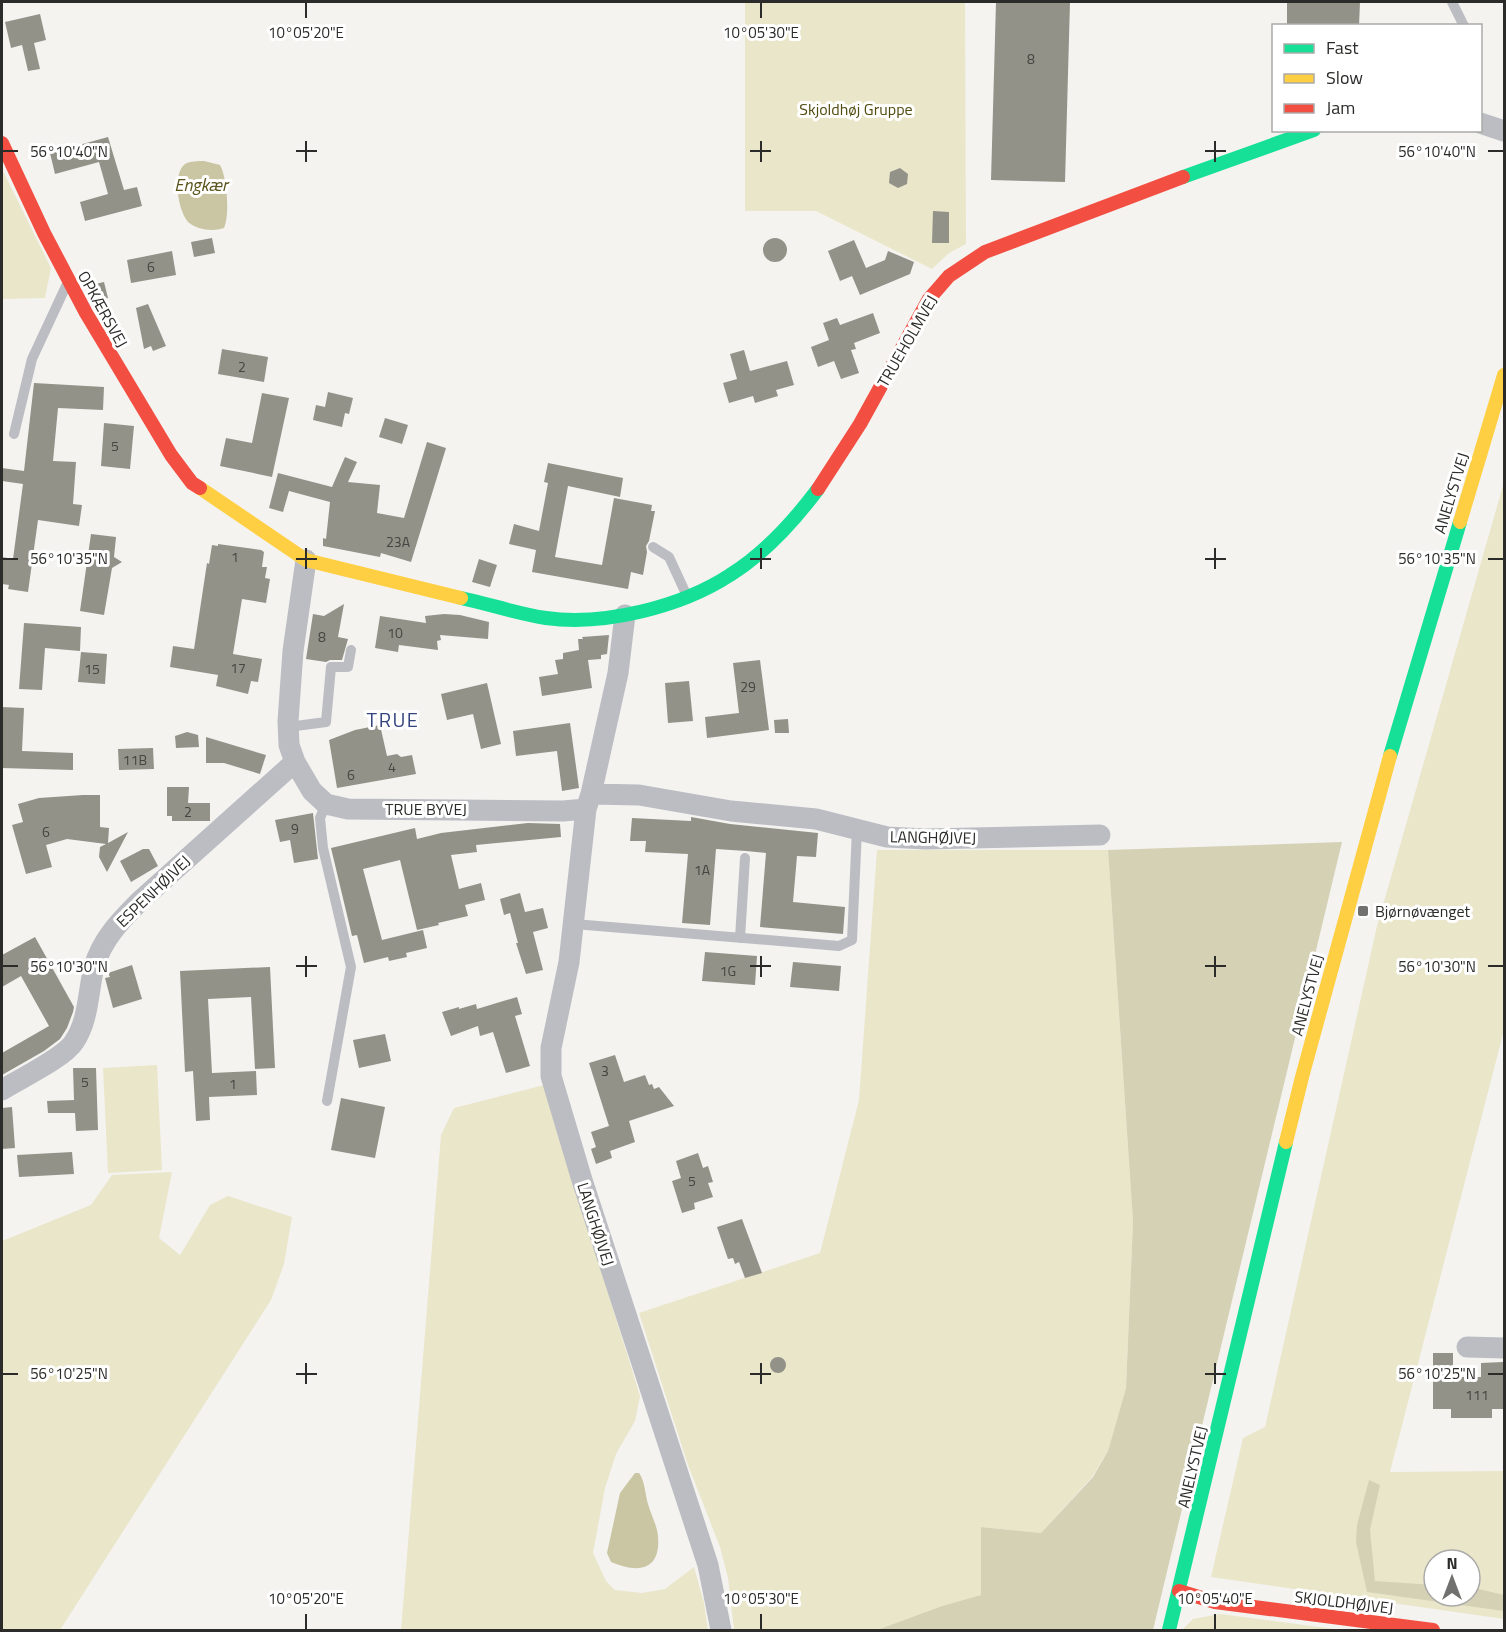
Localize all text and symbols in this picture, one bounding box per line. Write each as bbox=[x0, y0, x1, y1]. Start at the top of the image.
text: 10°05'20"E bbox=[268, 21, 344, 44]
text: 10°05'30"E bbox=[723, 21, 799, 44]
legend bbox=[1272, 24, 1482, 132]
text: Fast bbox=[1326, 34, 1359, 61]
house number: 8 bbox=[1027, 48, 1035, 69]
text: Slow bbox=[1326, 64, 1363, 91]
text: Jam bbox=[1326, 94, 1355, 121]
park label: Skjoldhøj Gruppe bbox=[799, 97, 913, 121]
text: 56°10'40"N bbox=[30, 140, 108, 163]
text: 56°10'40"N bbox=[1398, 140, 1476, 163]
water label: Engkær bbox=[174, 171, 230, 198]
house number: 6 bbox=[147, 256, 155, 277]
street label: OPKÆRSVEJ bbox=[72, 266, 134, 352]
street label: TRUEHOLMVEJ bbox=[871, 291, 943, 391]
house number: 2 bbox=[238, 356, 246, 377]
house number: 5 bbox=[111, 435, 119, 456]
street label: ANELYSTVEJ bbox=[1427, 449, 1475, 537]
house number: 23A bbox=[386, 531, 411, 552]
house number: 1 bbox=[231, 546, 239, 567]
text: 56°10'35"N bbox=[30, 547, 108, 570]
text: 56°10'35"N bbox=[1398, 547, 1476, 570]
house number: 10 bbox=[387, 622, 403, 643]
house number: 8 bbox=[318, 626, 326, 647]
house number: 17 bbox=[230, 657, 246, 678]
house number: 15 bbox=[84, 658, 100, 679]
house number: 29 bbox=[740, 676, 756, 697]
district label: TRUE bbox=[367, 704, 419, 735]
house number: 11B bbox=[123, 749, 147, 770]
house number: 4 bbox=[388, 756, 396, 777]
house number: 6 bbox=[347, 764, 355, 785]
street label: TRUE BYVEJ bbox=[385, 797, 467, 821]
house number: 2 bbox=[184, 801, 192, 822]
house number: 9 bbox=[291, 818, 299, 839]
house number: 6 bbox=[42, 821, 50, 842]
street label: LANGHØJVEJ bbox=[890, 824, 976, 850]
street label: ESPENHØJVEJ bbox=[110, 849, 196, 933]
house number: 1A bbox=[694, 859, 711, 880]
place label: Bjørnøvænget bbox=[1375, 899, 1471, 923]
marker: Bjørnøvænget bbox=[1356, 904, 1370, 918]
street label: ANELYSTVEJ bbox=[1285, 951, 1329, 1039]
text: 56°10'30"N bbox=[30, 955, 108, 978]
text: 56°10'30"N bbox=[1398, 955, 1476, 978]
house number: 1G bbox=[720, 960, 736, 981]
house number: 3 bbox=[601, 1060, 609, 1081]
house number: 5 bbox=[81, 1071, 89, 1092]
house number: 1 bbox=[229, 1073, 237, 1094]
house number: 5 bbox=[688, 1170, 696, 1191]
street label: LANGHØJVEJ bbox=[571, 1179, 621, 1269]
text: 56°10'25"N bbox=[30, 1362, 108, 1385]
text: 56°10'25"N bbox=[1398, 1362, 1476, 1385]
house number: 111 bbox=[1465, 1384, 1489, 1405]
street label: ANELYSTVEJ bbox=[1171, 1424, 1213, 1510]
north arrow bbox=[1422, 1548, 1482, 1608]
text: N bbox=[1446, 1551, 1458, 1575]
street label: SKJOLDHØJVEJ bbox=[1293, 1584, 1395, 1620]
text: 10°05'20"E bbox=[268, 1587, 344, 1610]
text: 10°05'30"E bbox=[723, 1587, 799, 1610]
text: 10°05'40"E bbox=[1177, 1587, 1253, 1610]

